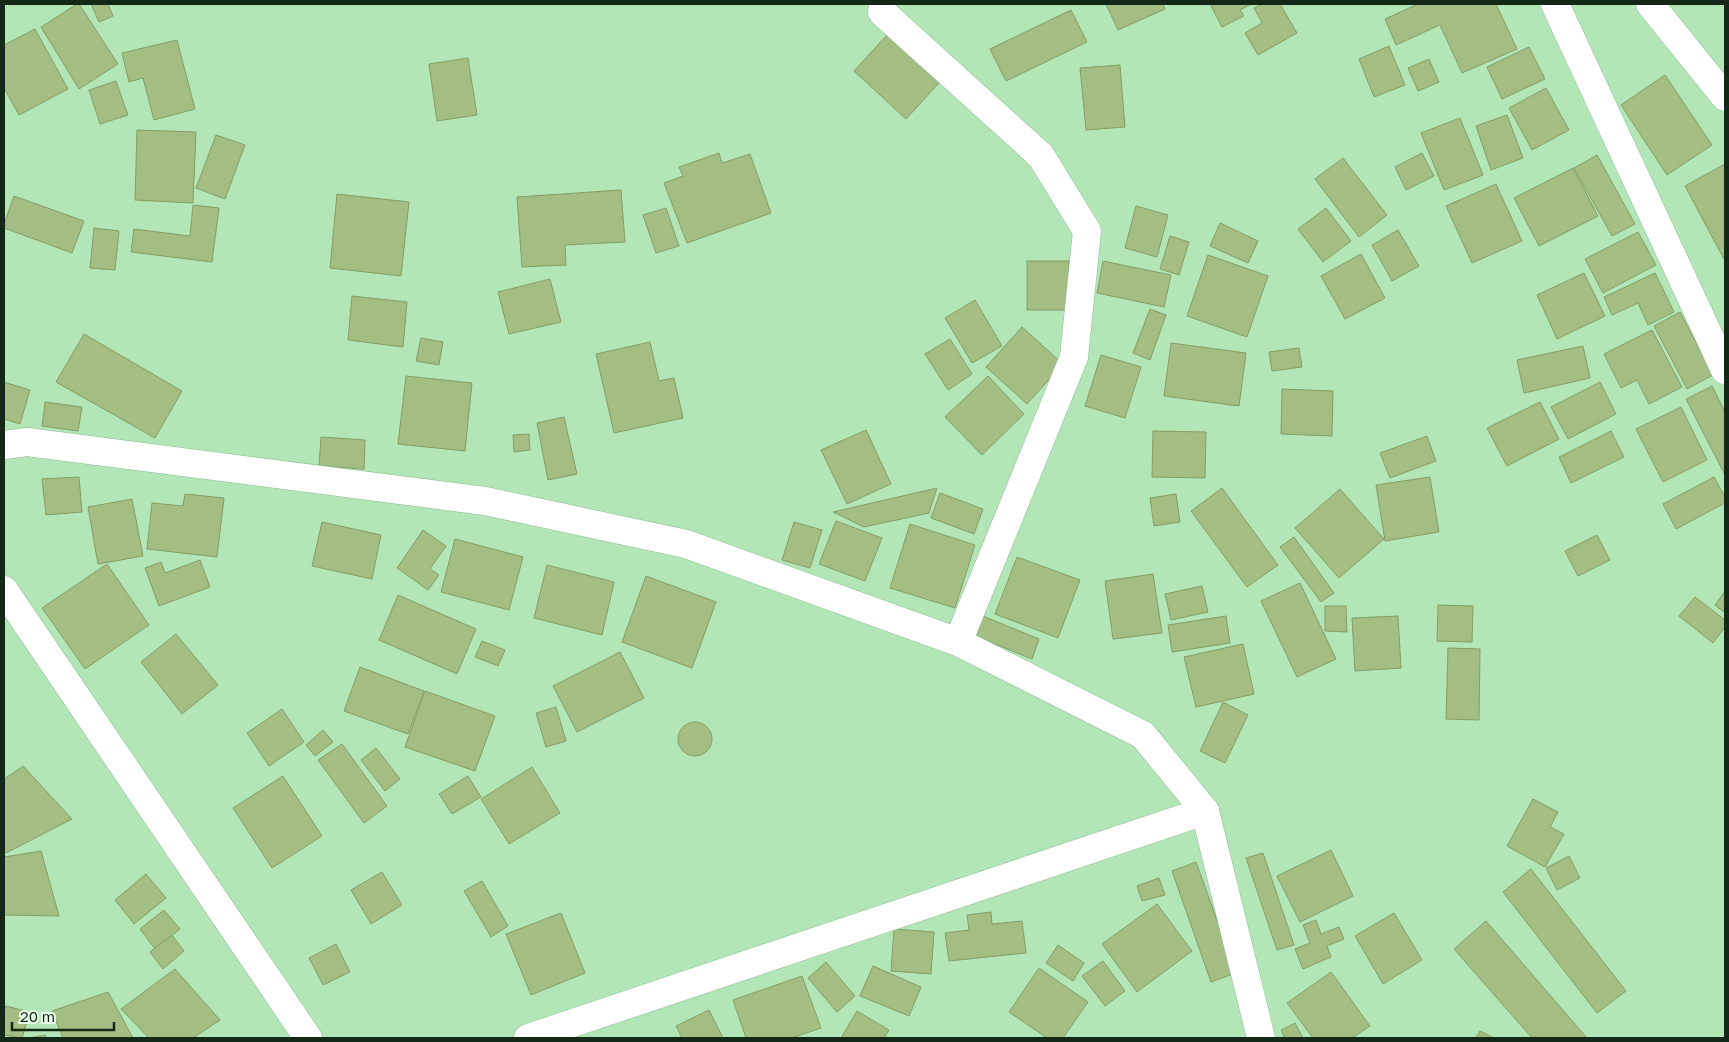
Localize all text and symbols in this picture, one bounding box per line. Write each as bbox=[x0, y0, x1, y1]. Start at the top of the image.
scale bar bbox=[12, 1000, 115, 1032]
text: 20 m bbox=[20, 1007, 55, 1025]

